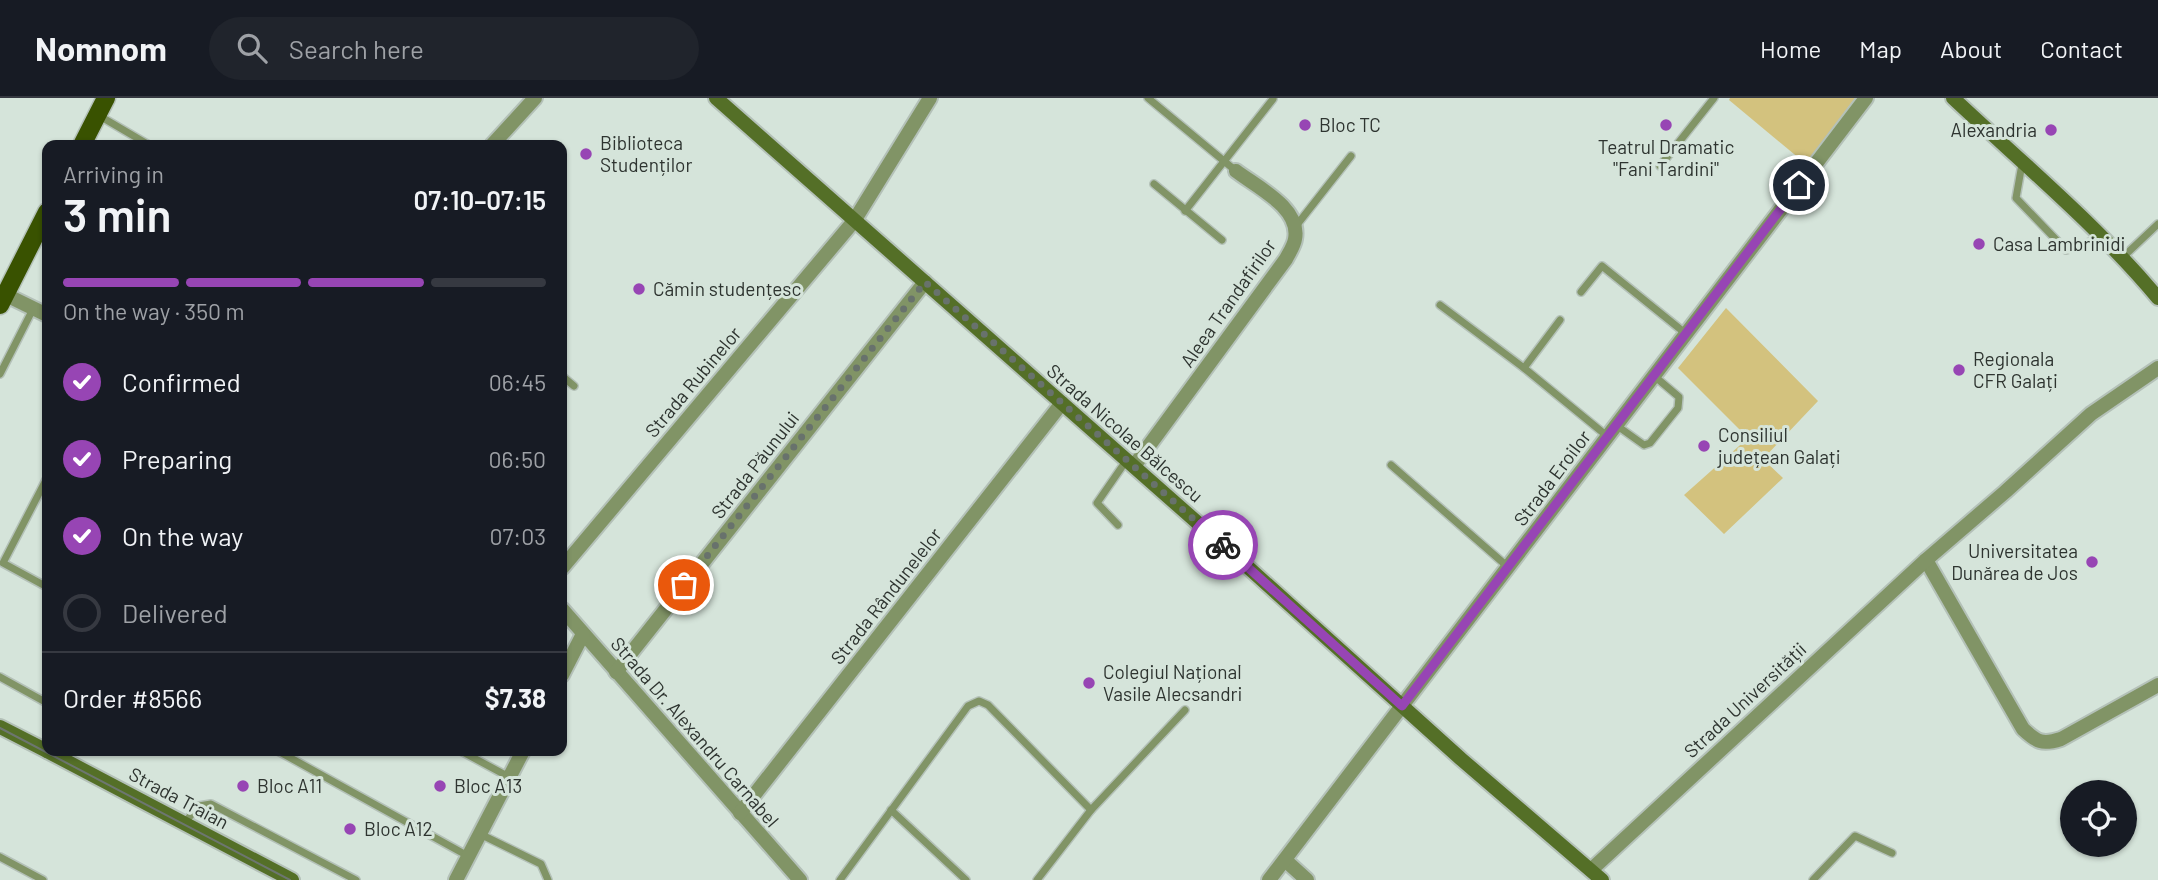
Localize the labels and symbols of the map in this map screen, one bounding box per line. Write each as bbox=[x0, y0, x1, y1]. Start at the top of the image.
place label: Bloc TC bbox=[1319, 113, 1381, 136]
marker: Bloc TC bbox=[1297, 117, 1313, 133]
marker: Teatrul Dramatic "Fani Tardini" bbox=[1658, 117, 1674, 133]
place label: Alexandria bbox=[1951, 118, 2037, 141]
marker: Alexandria bbox=[2043, 122, 2059, 138]
place label: Biblioteca Studenților bbox=[600, 131, 692, 176]
place label: Teatrul Dramatic "Fani Tardini" bbox=[1598, 135, 1734, 180]
marker: Biblioteca Studenților bbox=[578, 146, 594, 162]
pin bbox=[1769, 155, 1829, 215]
place label: Casa Lambrinidi bbox=[1993, 232, 2125, 255]
street label: Aleea Trandafirilor bbox=[1175, 234, 1280, 371]
marker: Casa Lambrinidi bbox=[1971, 236, 1987, 252]
place label: Cămin studențesc bbox=[653, 277, 801, 300]
marker: Cămin studențesc bbox=[631, 281, 647, 297]
street label: Strada Rubinelor bbox=[640, 322, 746, 442]
place label: Regionala CFR Galați bbox=[1973, 347, 2058, 392]
street label: Strada Nicolae Bălcescu bbox=[1043, 359, 1208, 507]
marker: Regionala CFR Galați bbox=[1951, 362, 1967, 378]
street label: Strada Păunului bbox=[706, 407, 803, 523]
place label: Consiliul județean Galați bbox=[1717, 423, 1841, 468]
street label: Strada Eroilor bbox=[1508, 425, 1595, 530]
marker: Consiliul județean Galați bbox=[1696, 438, 1712, 454]
courier bbox=[1188, 510, 1258, 580]
street label: Strada Rândunelelor bbox=[825, 523, 946, 669]
place label: Universitatea Dunărea de Jos bbox=[1951, 539, 2078, 584]
marker: Universitatea Dunărea de Jos bbox=[2084, 554, 2100, 570]
pin bbox=[654, 555, 714, 615]
street label: Strada Dr. Alexandru Carnabel bbox=[607, 632, 784, 831]
street label: Strada Universității bbox=[1679, 637, 1811, 762]
place label: Colegiul Național Vasile Alecsandri bbox=[1103, 660, 1242, 705]
marker: Colegiul Național Vasile Alecsandri bbox=[1081, 675, 1097, 691]
street label: Strada Traian bbox=[125, 762, 233, 833]
place label: Bloc A11 bbox=[257, 774, 322, 797]
place label: Bloc A13 bbox=[454, 774, 522, 797]
marker: Bloc A11 bbox=[235, 778, 251, 794]
marker: Bloc A13 bbox=[432, 778, 448, 794]
place label: Bloc A12 bbox=[364, 817, 433, 840]
marker: Bloc A12 bbox=[342, 821, 358, 837]

